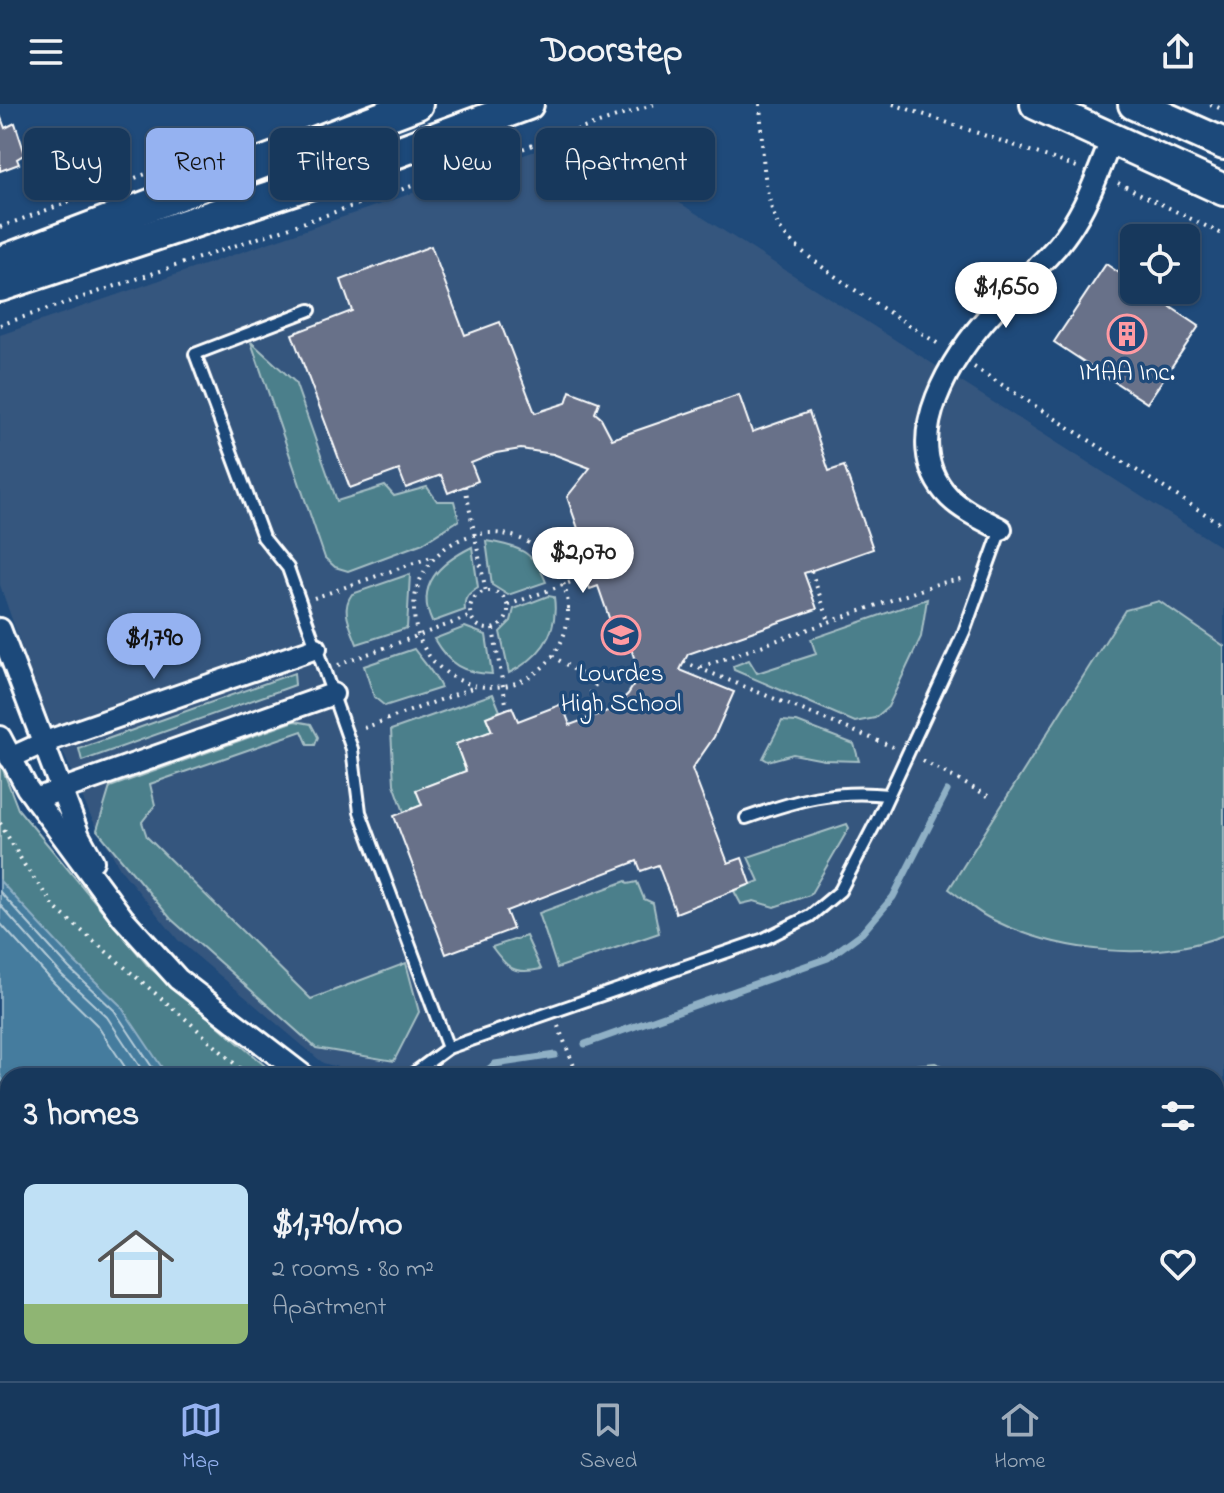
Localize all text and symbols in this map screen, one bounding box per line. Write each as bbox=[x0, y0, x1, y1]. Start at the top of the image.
text: Doorstep bbox=[541, 26, 683, 79]
icon: menu bbox=[24, 30, 68, 74]
icon: share bbox=[1156, 30, 1200, 74]
chip: Buy bbox=[24, 128, 130, 200]
chip: Rent bbox=[146, 128, 254, 200]
chip: Filters bbox=[270, 128, 398, 200]
chip: New bbox=[414, 128, 520, 200]
chip: Apartment bbox=[536, 128, 715, 200]
map controls bbox=[1120, 224, 1200, 304]
button: locate bbox=[1120, 224, 1200, 304]
pin: $1,650 bbox=[941, 262, 1071, 330]
text: $1,650 bbox=[973, 269, 1039, 307]
building icon: IMAA Inc. bbox=[1106, 313, 1148, 355]
place label: IMAA Inc. bbox=[1079, 355, 1175, 393]
pin: $2,070 bbox=[518, 527, 648, 595]
text: $2,070 bbox=[550, 534, 616, 572]
pin: $1,790 bbox=[89, 613, 219, 681]
school or university icon: Lourdes High School bbox=[600, 614, 642, 656]
text: $1,790 bbox=[125, 620, 183, 658]
place label: Lourdes High School bbox=[561, 656, 681, 724]
text: 3 homes bbox=[24, 1091, 139, 1141]
icon: filters bbox=[1156, 1094, 1200, 1138]
text: $1,790/mo bbox=[272, 1201, 403, 1251]
icon: home bbox=[88, 1216, 184, 1312]
icon: heart bbox=[1156, 1242, 1200, 1286]
text: 2 rooms · 80 m² bbox=[272, 1251, 434, 1289]
text: Apartment bbox=[272, 1289, 386, 1327]
tab: Map bbox=[179, 1398, 223, 1478]
tab: Saved bbox=[580, 1398, 637, 1478]
tab: Home bbox=[994, 1398, 1045, 1478]

